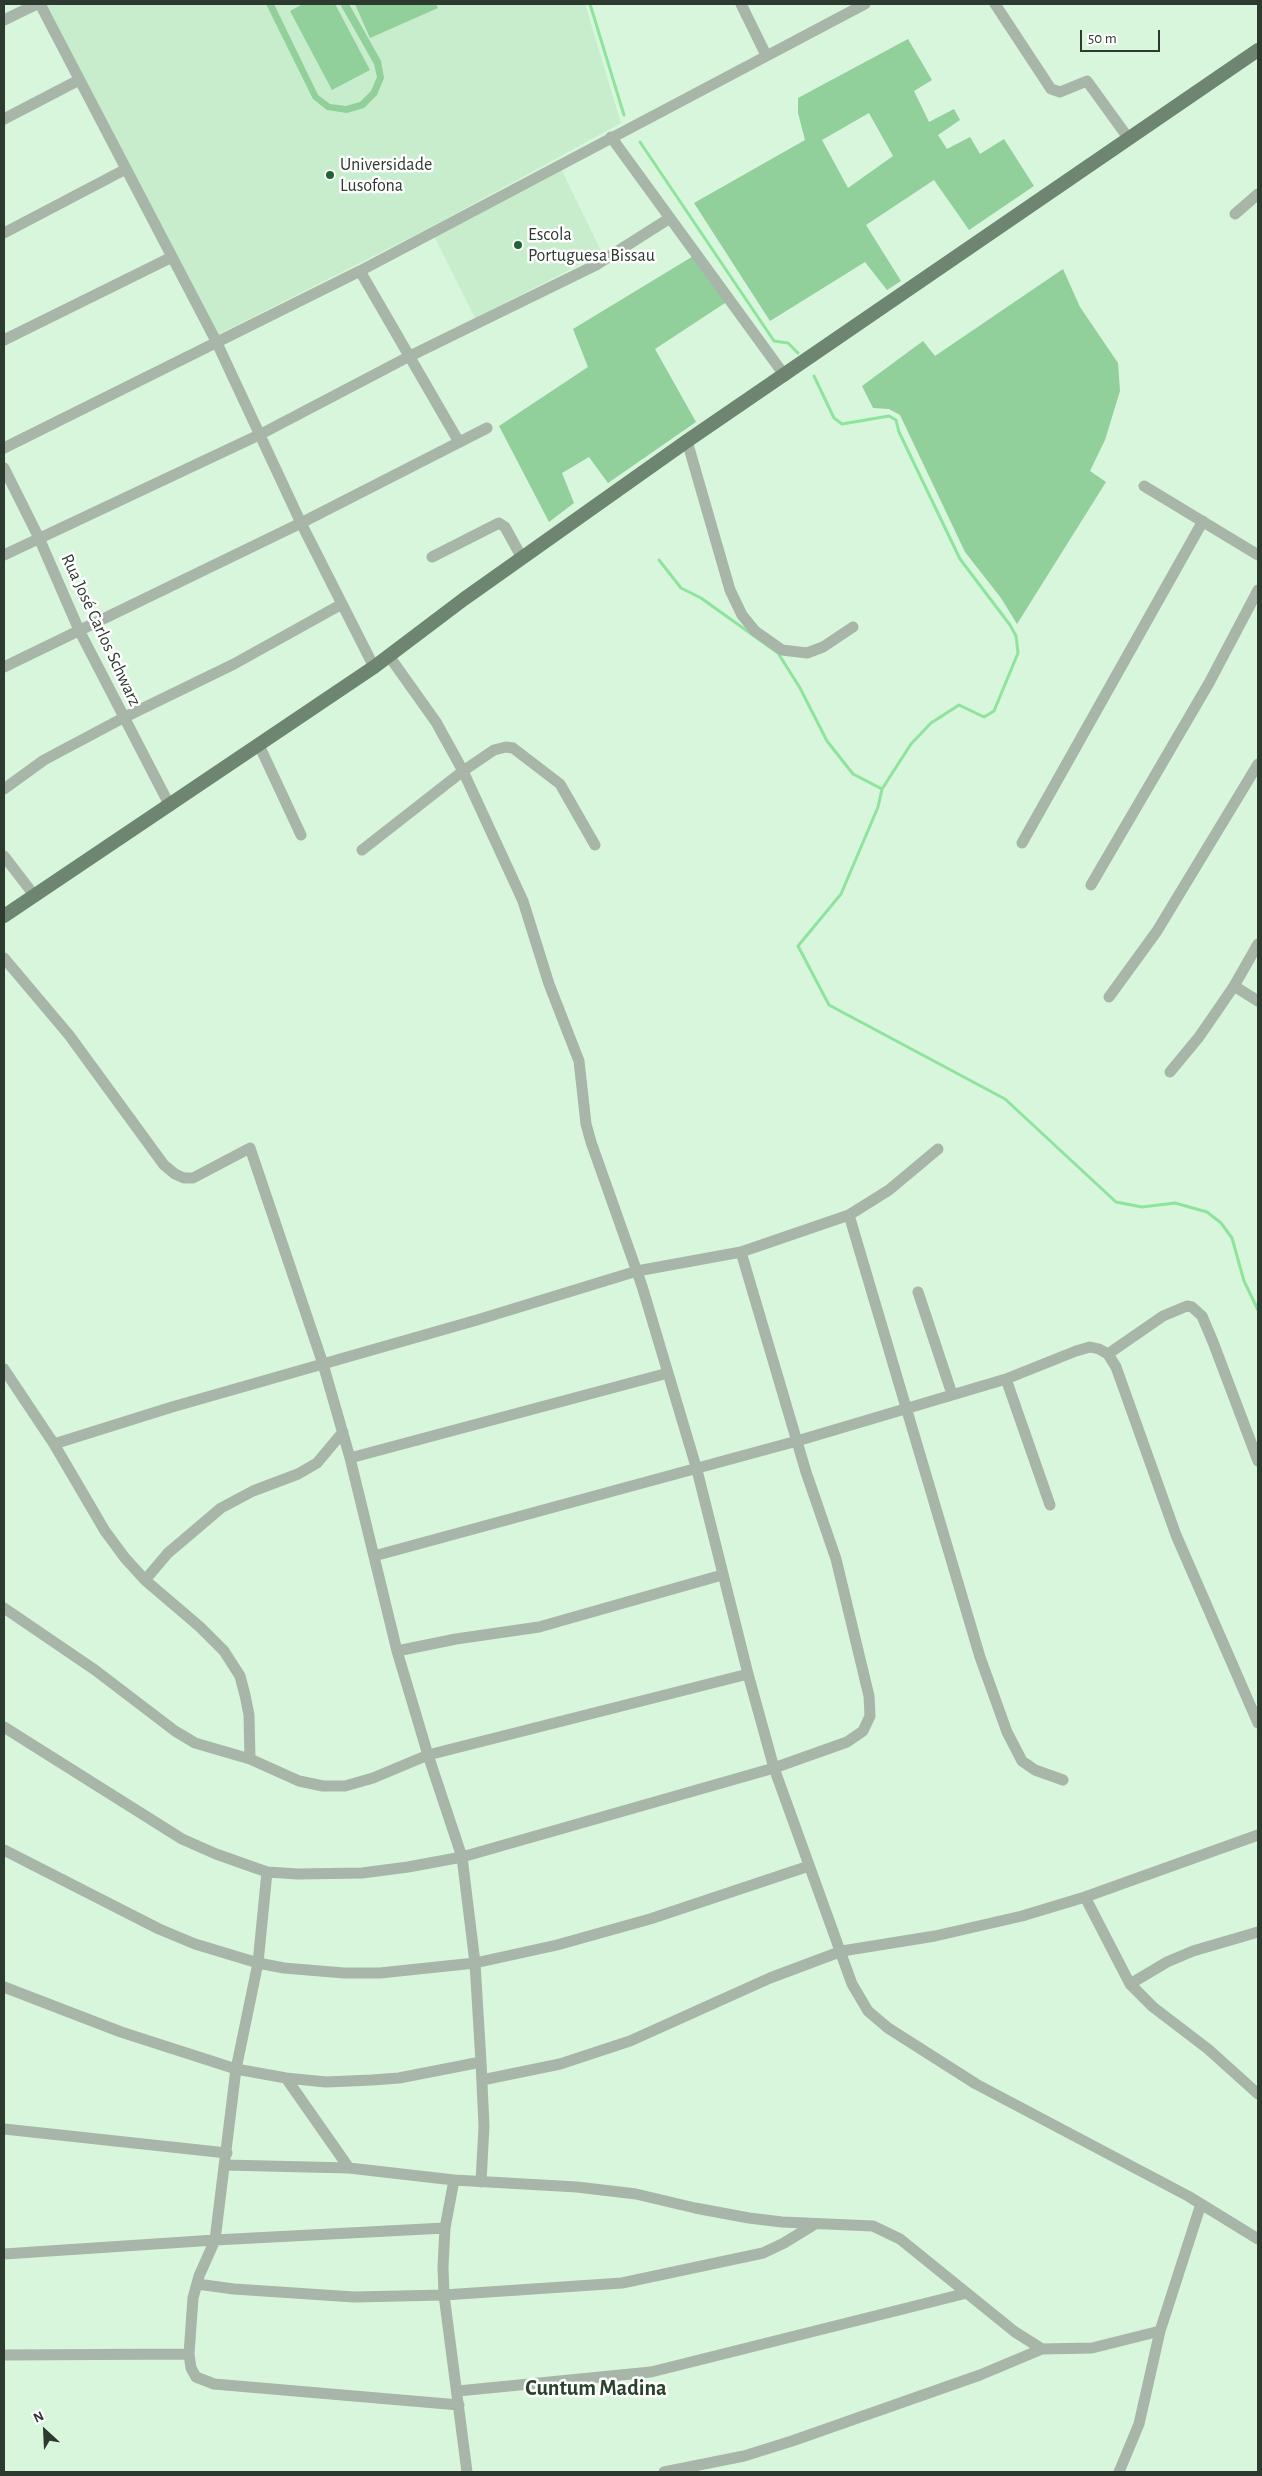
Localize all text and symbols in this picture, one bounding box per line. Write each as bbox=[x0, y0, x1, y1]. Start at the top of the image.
scale bar bbox=[1082, 20, 1162, 52]
text: 50 m bbox=[1088, 31, 1117, 46]
place label: Universidade Lusofona bbox=[340, 154, 432, 196]
marker: Universidade Lusofona bbox=[324, 169, 336, 181]
place label: Escola Portuguesa Bissau bbox=[528, 224, 655, 266]
marker: Escola Portuguesa Bissau bbox=[512, 239, 524, 251]
street label: Rua José Carlos Schwarz bbox=[56, 550, 146, 710]
district label: Cuntum Madina bbox=[525, 2375, 667, 2401]
north arrow bbox=[20, 2406, 70, 2456]
text: N bbox=[31, 2409, 46, 2426]

